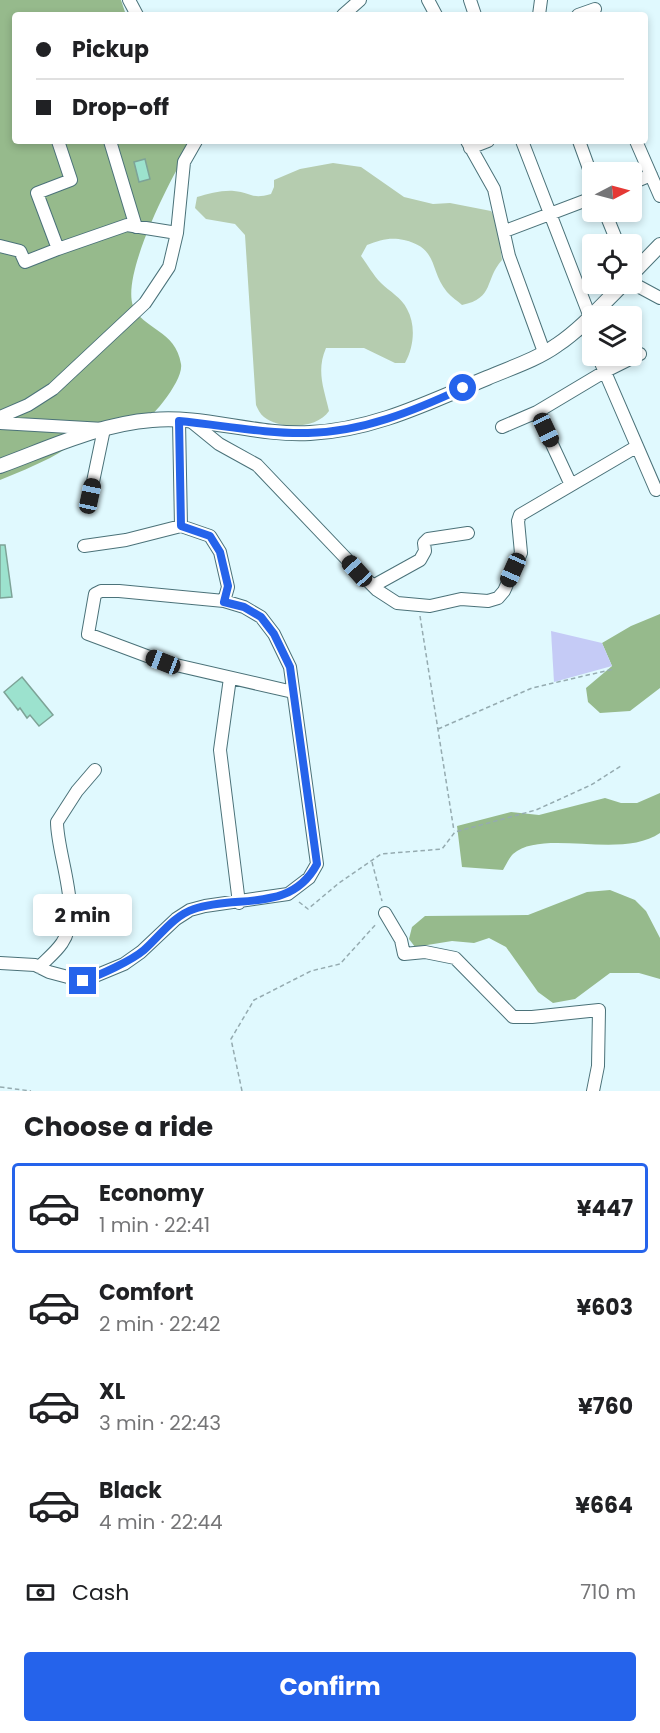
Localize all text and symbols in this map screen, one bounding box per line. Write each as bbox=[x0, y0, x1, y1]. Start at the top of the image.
text: Pickup bbox=[72, 34, 149, 65]
text: Drop-off bbox=[72, 92, 169, 123]
north arrow bbox=[582, 162, 642, 222]
map controls bbox=[582, 162, 642, 366]
button: locate bbox=[582, 234, 642, 294]
button: layers bbox=[582, 306, 642, 366]
route start bbox=[449, 374, 476, 401]
car bbox=[530, 410, 562, 450]
car bbox=[77, 477, 103, 515]
car bbox=[497, 550, 529, 590]
car bbox=[338, 552, 376, 590]
car bbox=[143, 647, 183, 677]
callout: 2 min bbox=[34, 894, 132, 936]
text: 2 min bbox=[54, 901, 111, 929]
route end bbox=[69, 967, 96, 994]
text: Choose a ride bbox=[24, 1108, 213, 1145]
text: Economy bbox=[99, 1178, 204, 1209]
icon: car bbox=[27, 1181, 81, 1235]
text: ¥447 bbox=[577, 1193, 633, 1224]
text: 1 min · 22:41 bbox=[99, 1211, 210, 1239]
text: Comfort bbox=[99, 1277, 193, 1308]
icon: car bbox=[27, 1280, 81, 1334]
text: ¥603 bbox=[577, 1292, 633, 1323]
text: 2 min · 22:42 bbox=[99, 1310, 220, 1338]
text: XL bbox=[99, 1376, 125, 1407]
icon: car bbox=[27, 1379, 81, 1433]
text: ¥760 bbox=[578, 1391, 633, 1422]
text: 3 min · 22:43 bbox=[99, 1409, 221, 1437]
text: Black bbox=[99, 1475, 162, 1506]
icon: car bbox=[27, 1478, 81, 1532]
text: ¥664 bbox=[575, 1490, 633, 1521]
text: 4 min · 22:44 bbox=[99, 1508, 223, 1536]
icon: cash bbox=[24, 1576, 57, 1609]
text: Cash bbox=[72, 1577, 129, 1608]
text: 710 m bbox=[580, 1578, 636, 1606]
button: Confirm bbox=[24, 1652, 636, 1721]

